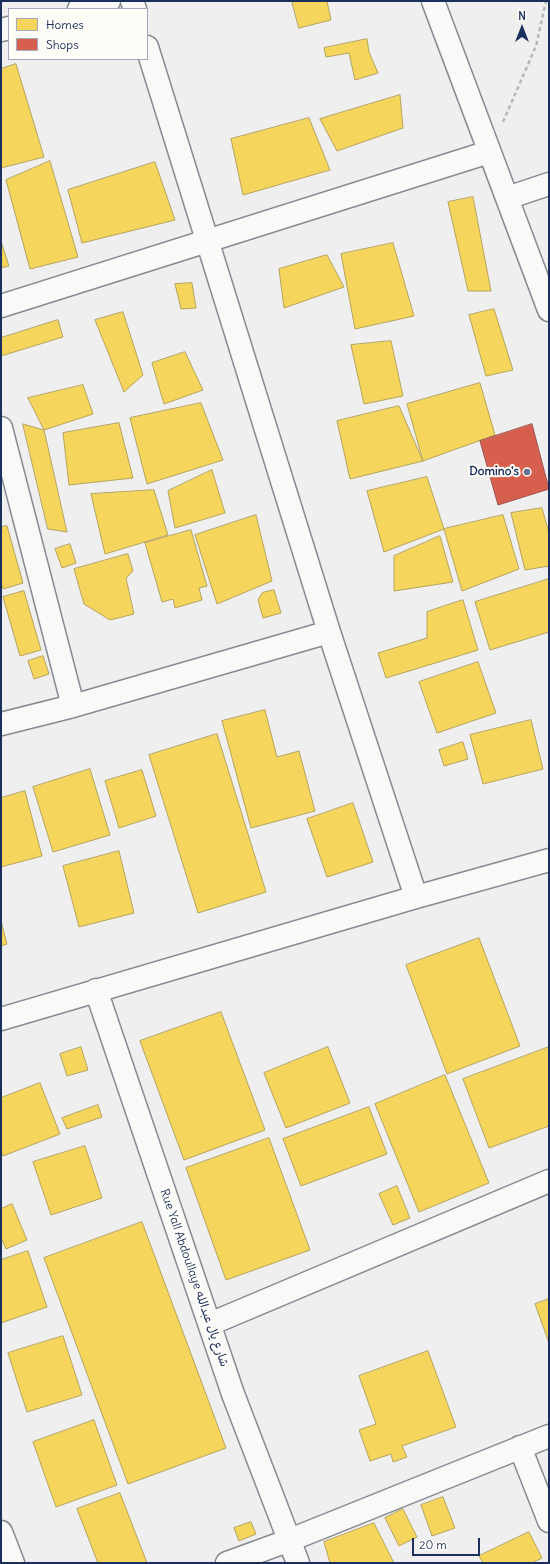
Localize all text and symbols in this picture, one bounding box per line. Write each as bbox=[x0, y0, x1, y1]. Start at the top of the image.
legend bbox=[8, 8, 148, 60]
north arrow bbox=[502, 8, 542, 48]
text: N bbox=[518, 9, 526, 23]
text: Homes bbox=[46, 17, 84, 32]
text: Shops bbox=[46, 37, 79, 52]
place label: Domino's bbox=[469, 465, 519, 479]
marker: Domino's bbox=[522, 467, 532, 477]
street label: Rue Yall Abdoullaye شارع يال عبدالله bbox=[157, 1187, 231, 1369]
scale bar bbox=[414, 1530, 482, 1556]
text: 20 m bbox=[419, 1537, 447, 1552]

